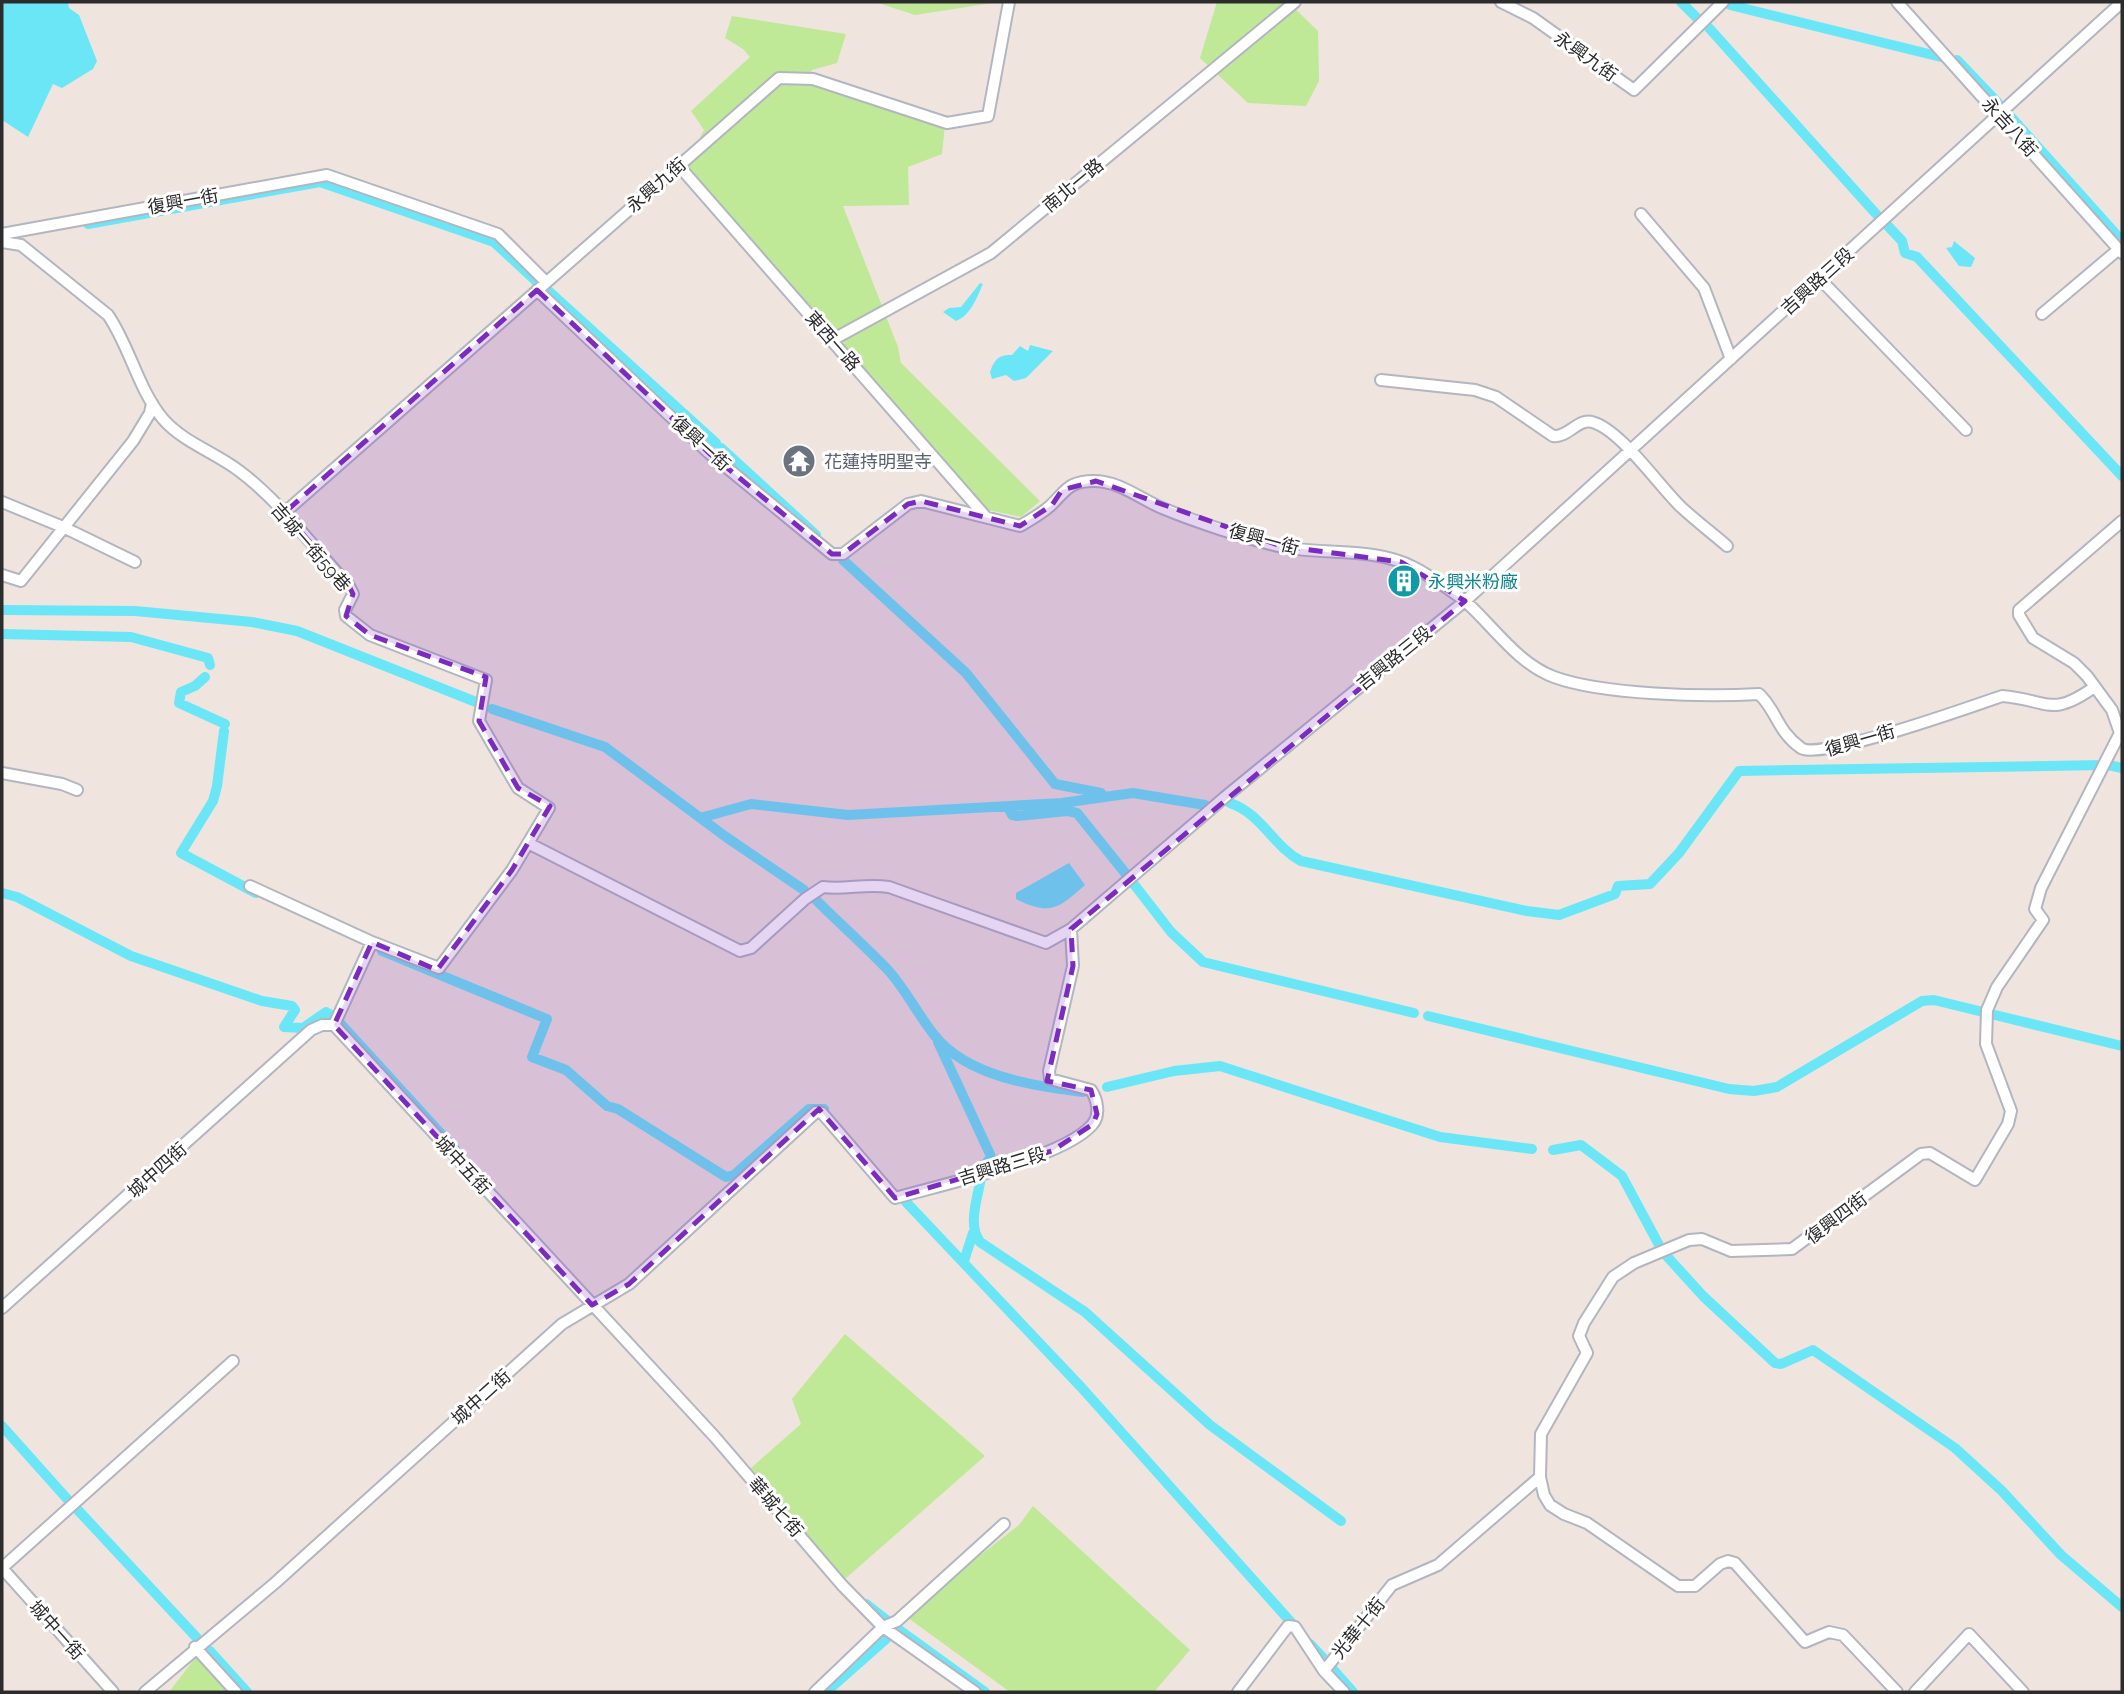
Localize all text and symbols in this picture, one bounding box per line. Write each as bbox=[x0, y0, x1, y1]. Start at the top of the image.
street label: 永興九街 bbox=[1550, 27, 1622, 85]
street label: 永吉八街 bbox=[1978, 93, 2042, 161]
street label: 永興九街 bbox=[622, 153, 690, 217]
street label: 南北一路 bbox=[1039, 154, 1107, 216]
street label: 復興一街 bbox=[146, 184, 220, 218]
street label: 吉興路三段 bbox=[1777, 243, 1857, 319]
street label: 東西一路 bbox=[801, 307, 865, 375]
street label: 復興一街 bbox=[667, 411, 735, 475]
temple icon: 花蓮持明聖寺 bbox=[780, 442, 818, 480]
place label: 花蓮持明聖寺 bbox=[824, 451, 932, 472]
street label: 吉城一街59巷 bbox=[267, 498, 355, 596]
street label: 復興一街 bbox=[1227, 520, 1301, 558]
building icon: 永興米粉廠 bbox=[1385, 562, 1423, 600]
place label: 永興米粉廠 bbox=[1428, 571, 1518, 592]
street label: 吉興路三段 bbox=[1352, 622, 1436, 694]
street label: 復興一街 bbox=[1823, 720, 1897, 760]
street label: 城中五街 bbox=[431, 1132, 495, 1198]
street label: 城中四街 bbox=[123, 1138, 191, 1202]
street label: 吉興路三段 bbox=[956, 1143, 1048, 1189]
street label: 復興四街 bbox=[1801, 1188, 1871, 1248]
street label: 城中二街 bbox=[447, 1365, 515, 1429]
street label: 華城七街 bbox=[744, 1473, 808, 1541]
street label: 光華十街 bbox=[1327, 1593, 1389, 1663]
street label: 城中一街 bbox=[25, 1596, 89, 1664]

